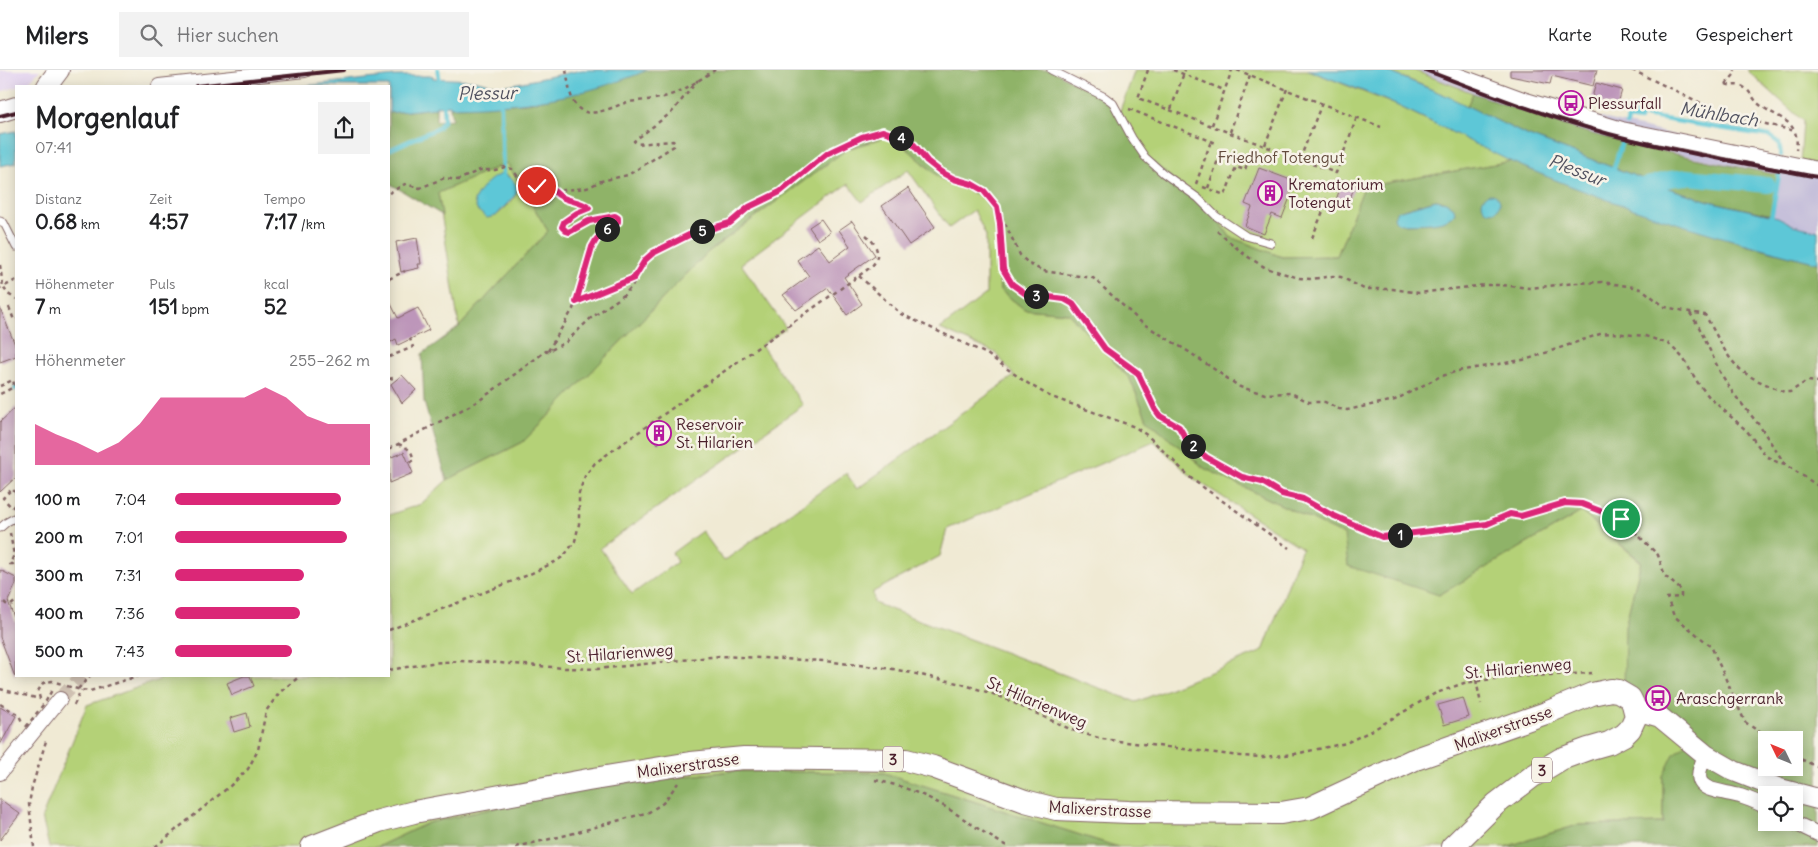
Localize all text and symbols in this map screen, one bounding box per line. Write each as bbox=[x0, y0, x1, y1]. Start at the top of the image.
search box bbox=[119, 12, 469, 57]
text: Milers bbox=[25, 20, 89, 50]
icon: search bbox=[137, 21, 165, 49]
text: Hier suchen bbox=[177, 23, 279, 47]
text: Karte bbox=[1548, 23, 1592, 46]
text: Route bbox=[1620, 23, 1667, 46]
text: Gespeichert bbox=[1695, 23, 1793, 46]
water label: Plessur bbox=[457, 81, 519, 105]
bus stop icon: Plessurfall bbox=[1558, 90, 1584, 116]
place label: Plessurfall bbox=[1588, 93, 1662, 113]
water label: Mühlbach bbox=[1678, 96, 1760, 132]
text: Morgenlauf bbox=[35, 100, 179, 136]
button: share bbox=[318, 102, 370, 154]
pin: 4 bbox=[888, 126, 914, 150]
text: 4 bbox=[897, 129, 906, 147]
text: 07:41 bbox=[35, 137, 72, 157]
park label: Friedhof Totengut bbox=[1218, 147, 1345, 167]
water label: Plessur bbox=[1545, 149, 1611, 192]
pin bbox=[516, 165, 558, 207]
icon: check bbox=[523, 172, 551, 200]
place label: Krematorium Totengut bbox=[1288, 174, 1384, 212]
building icon: Krematorium Totengut bbox=[1257, 180, 1283, 206]
text: Distanz bbox=[35, 190, 82, 208]
text: Zeit bbox=[149, 190, 172, 208]
text: Tempo bbox=[264, 190, 306, 208]
text: 0.68 bbox=[35, 208, 77, 235]
text: 4:57 bbox=[149, 208, 189, 235]
text: 7:17 bbox=[264, 208, 297, 235]
text: km bbox=[77, 215, 100, 233]
text: /km bbox=[297, 215, 325, 233]
pin: 6 bbox=[594, 216, 620, 242]
pin: 5 bbox=[690, 218, 714, 244]
text: 6 bbox=[603, 220, 612, 238]
text: 5 bbox=[698, 222, 707, 240]
text: Höhenmeter bbox=[35, 275, 114, 293]
text: Puls bbox=[149, 275, 175, 293]
text: kcal bbox=[264, 275, 289, 293]
pin: 3 bbox=[1024, 284, 1048, 308]
text: 3 bbox=[1033, 287, 1040, 305]
text: 7 bbox=[35, 293, 45, 320]
text: 151 bbox=[149, 293, 178, 320]
text: 52 bbox=[264, 293, 287, 320]
text: m bbox=[45, 300, 61, 318]
text: bpm bbox=[178, 300, 209, 318]
text: Höhenmeter bbox=[35, 350, 126, 370]
text: 255–262 m bbox=[289, 350, 370, 370]
place label: Reservoir St. Hilarien bbox=[676, 414, 753, 452]
building icon: Reservoir St. Hilarien bbox=[646, 420, 672, 446]
pin: 2 bbox=[1180, 434, 1206, 458]
text: 2 bbox=[1190, 437, 1197, 455]
text: 100 m bbox=[35, 489, 80, 509]
text: 7:04 bbox=[115, 489, 146, 509]
pin bbox=[1600, 498, 1642, 540]
icon: arrive bbox=[1607, 505, 1635, 533]
pin: 1 bbox=[1388, 522, 1412, 548]
text: 1 bbox=[1398, 526, 1403, 544]
text: 200 m bbox=[35, 527, 83, 547]
text: 7:01 bbox=[115, 527, 143, 547]
text: 300 m bbox=[35, 565, 83, 585]
text: 7:31 bbox=[115, 565, 142, 585]
text: 400 m bbox=[35, 603, 83, 623]
text: 7:36 bbox=[115, 603, 145, 623]
street label: St. Hilarienweg bbox=[566, 639, 674, 667]
text: 500 m bbox=[35, 641, 83, 661]
text: 7:43 bbox=[115, 641, 145, 661]
street label: St. Hilarienweg bbox=[1464, 653, 1572, 683]
street label: St. Hilarienweg bbox=[984, 672, 1090, 732]
bus stop icon: Araschgerrank bbox=[1645, 685, 1671, 711]
place label: Araschgerrank bbox=[1676, 688, 1783, 708]
street label: Malixerstrasse bbox=[1451, 701, 1555, 755]
north arrow bbox=[1758, 731, 1802, 776]
map controls bbox=[1758, 731, 1803, 831]
road number: 3 bbox=[883, 746, 903, 772]
street label: Malixerstrasse bbox=[636, 748, 740, 782]
road number: 3 bbox=[1532, 758, 1552, 782]
button: locate bbox=[1758, 786, 1803, 831]
street label: Malixerstrasse bbox=[1048, 796, 1152, 822]

